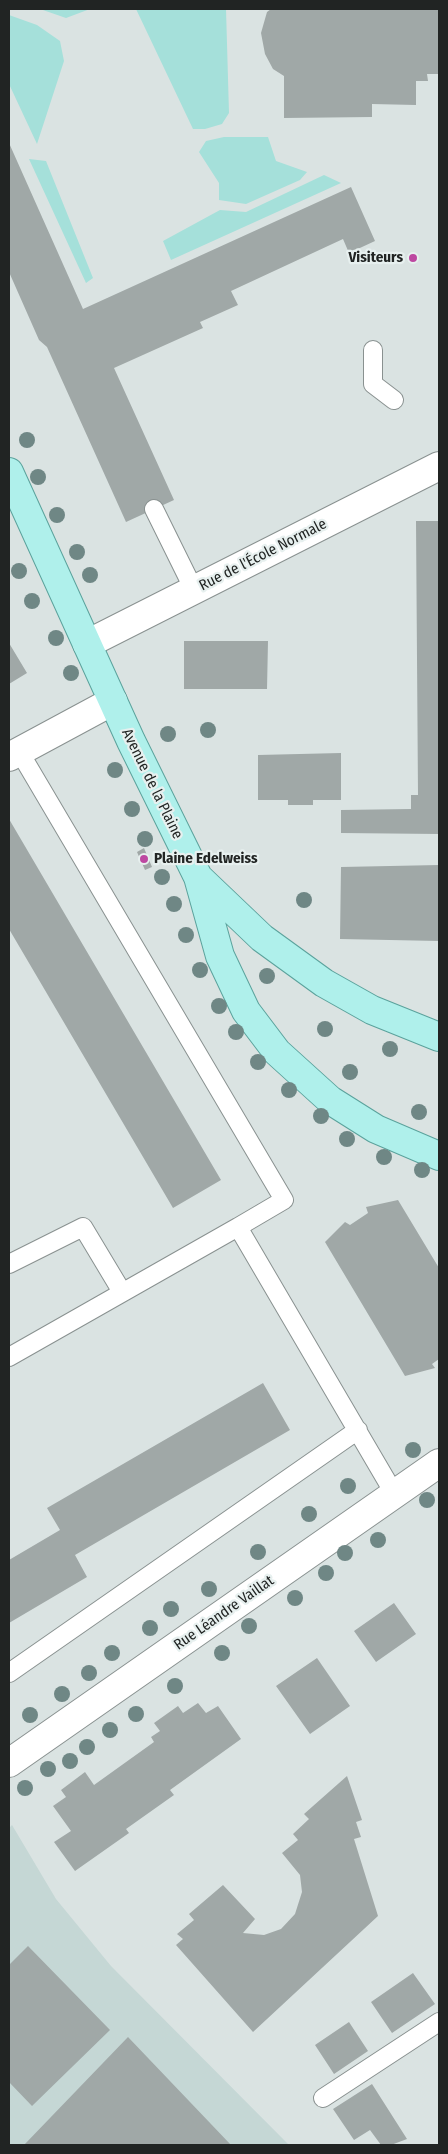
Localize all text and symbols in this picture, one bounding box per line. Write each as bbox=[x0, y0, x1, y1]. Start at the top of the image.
place label: Visiteurs bbox=[348, 249, 403, 267]
marker: Visiteurs bbox=[407, 252, 419, 264]
street label: Rue de l'École Normale bbox=[196, 515, 330, 595]
street label: Avenue de la Plaine bbox=[118, 726, 186, 842]
place label: Plaine Edelweiss bbox=[154, 850, 257, 868]
marker: Plaine Edelweiss bbox=[138, 853, 150, 865]
street label: Rue Léandre Vaillat bbox=[171, 1572, 277, 1654]

